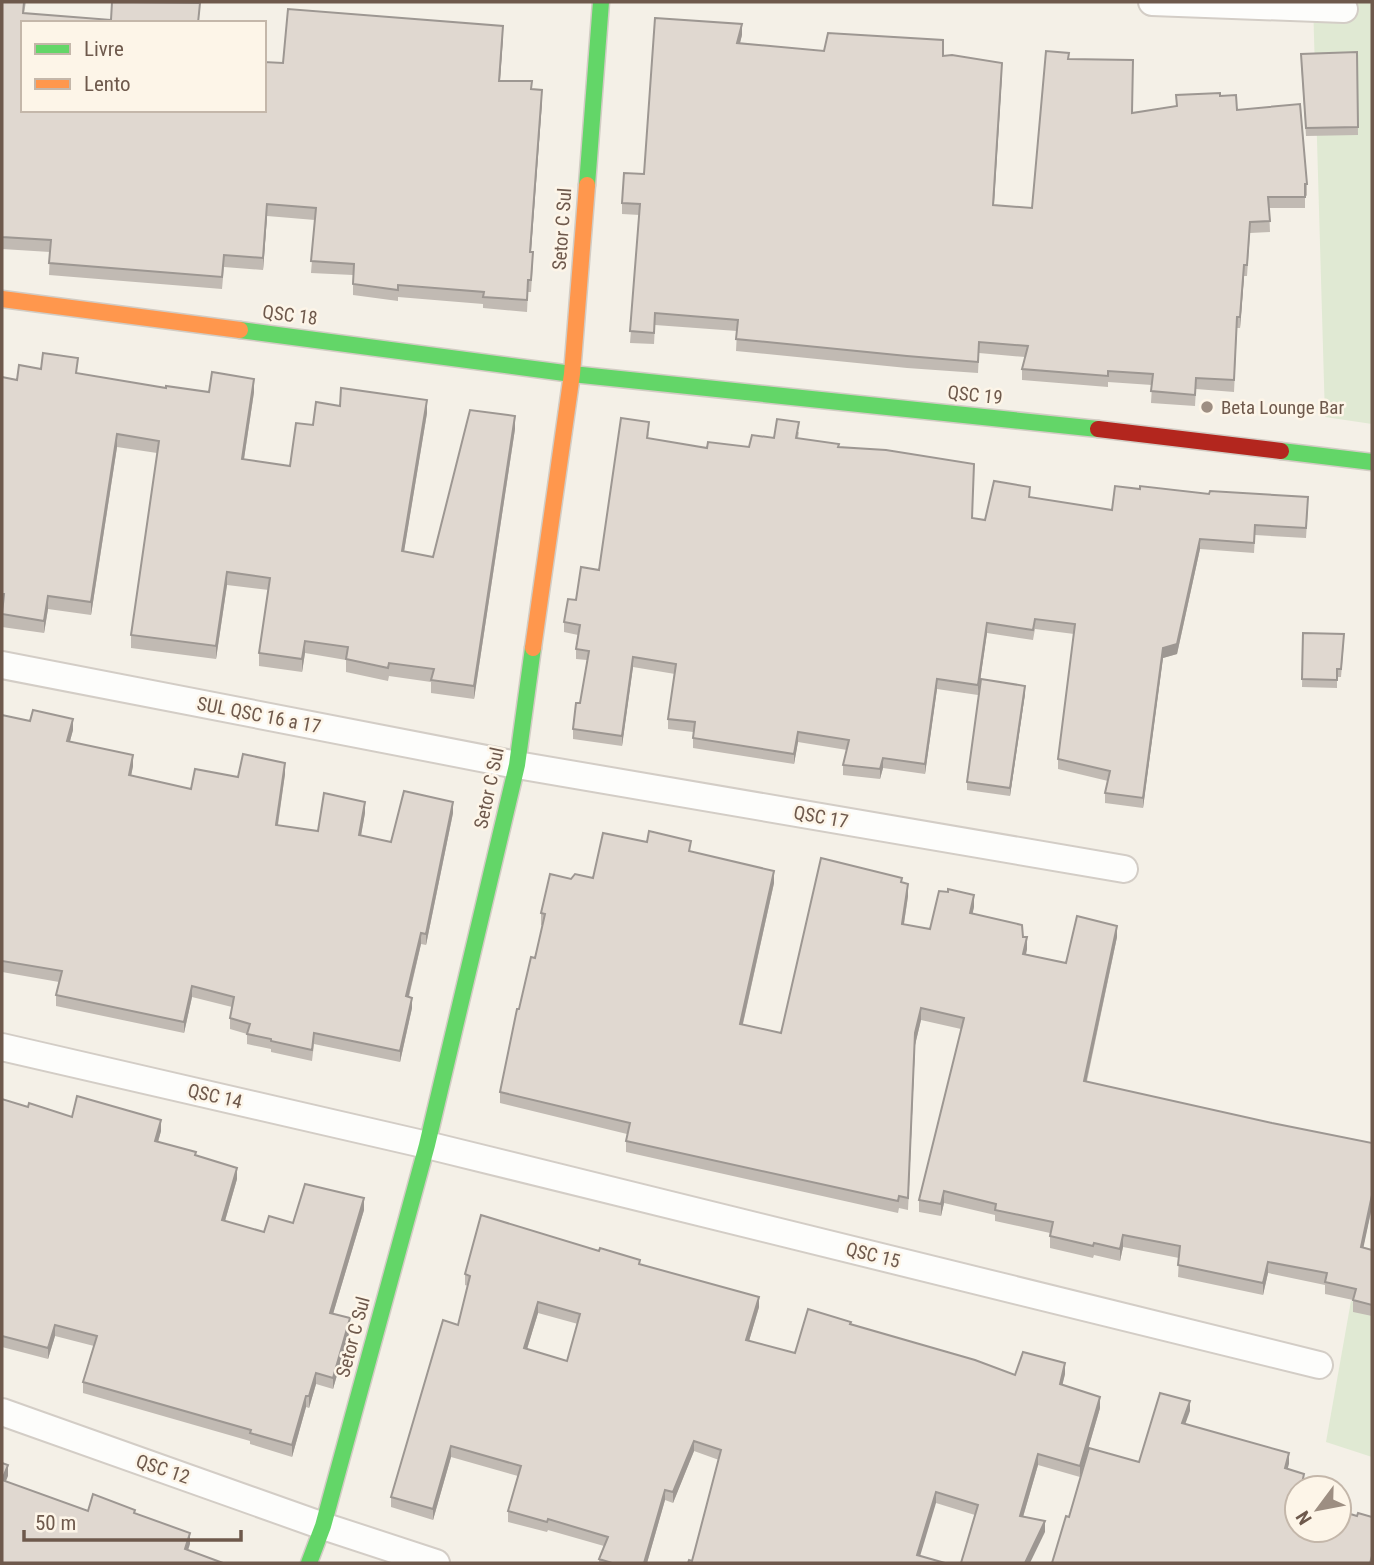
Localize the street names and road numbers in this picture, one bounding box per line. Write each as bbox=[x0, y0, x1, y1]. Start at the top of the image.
street label: Setor C Sul bbox=[548, 187, 576, 271]
street label: QSC 18 bbox=[261, 300, 319, 330]
street label: QSC 19 bbox=[946, 381, 1004, 409]
street label: SUL QSC 16 a 17 bbox=[195, 692, 323, 738]
street label: Setor C Sul bbox=[469, 745, 509, 831]
street label: QSC 17 bbox=[792, 801, 850, 833]
street label: QSC 14 bbox=[186, 1079, 244, 1113]
street label: QSC 15 bbox=[843, 1237, 903, 1273]
street label: Setor C Sul bbox=[331, 1294, 375, 1380]
street label: QSC 12 bbox=[133, 1449, 193, 1489]

